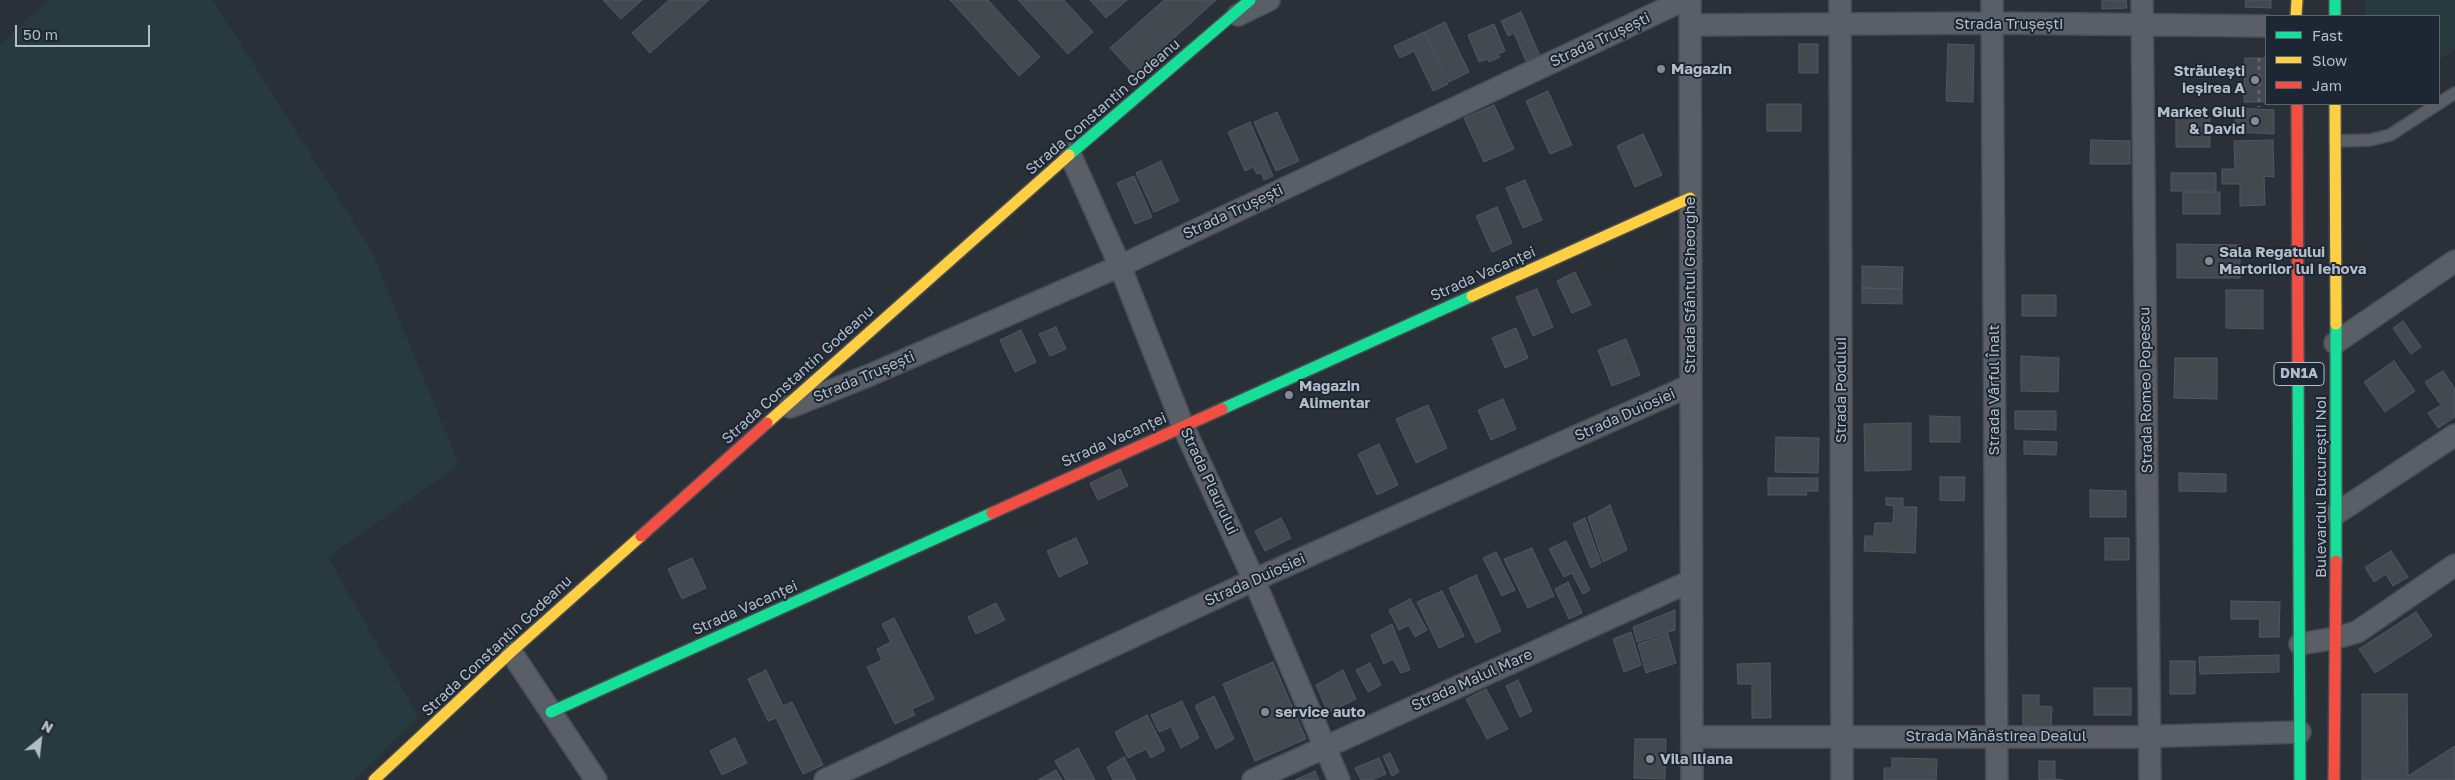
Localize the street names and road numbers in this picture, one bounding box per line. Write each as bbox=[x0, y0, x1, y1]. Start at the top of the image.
street label: Strada Trușești bbox=[1547, 9, 1653, 71]
street label: Strada Trușești bbox=[1955, 15, 2063, 33]
street label: Strada Constantin Godeanu bbox=[1022, 35, 1184, 179]
street label: Strada Trușești bbox=[1180, 181, 1286, 243]
street label: Strada Sfântul Gheorghe bbox=[1681, 197, 1699, 373]
street label: Strada Vacanței bbox=[1428, 243, 1538, 305]
street label: Strada Constantin Godeanu bbox=[718, 302, 878, 448]
street label: Strada Romeo Popescu bbox=[2136, 307, 2156, 473]
street label: Strada Vârful Înalt bbox=[1985, 325, 2003, 455]
street label: Strada Podului bbox=[1832, 337, 1850, 443]
street label: Strada Trușești bbox=[811, 348, 917, 406]
road number: DN1A bbox=[2274, 362, 2324, 386]
street label: Strada Duiosiei bbox=[1572, 385, 1678, 445]
street label: Bulevardul Bucureștii Noi bbox=[2312, 396, 2330, 578]
street label: Strada Vacanței bbox=[1059, 409, 1169, 471]
street label: Strada Plaurului bbox=[1176, 425, 1242, 537]
street label: Strada Duiosiei bbox=[1202, 550, 1308, 610]
street label: Strada Constantin Godeanu bbox=[418, 572, 576, 720]
street label: Strada Vacanței bbox=[690, 577, 800, 639]
street label: Strada Malul Mare bbox=[1409, 645, 1535, 715]
street label: Strada Mănăstirea Dealul bbox=[1906, 727, 2086, 745]

